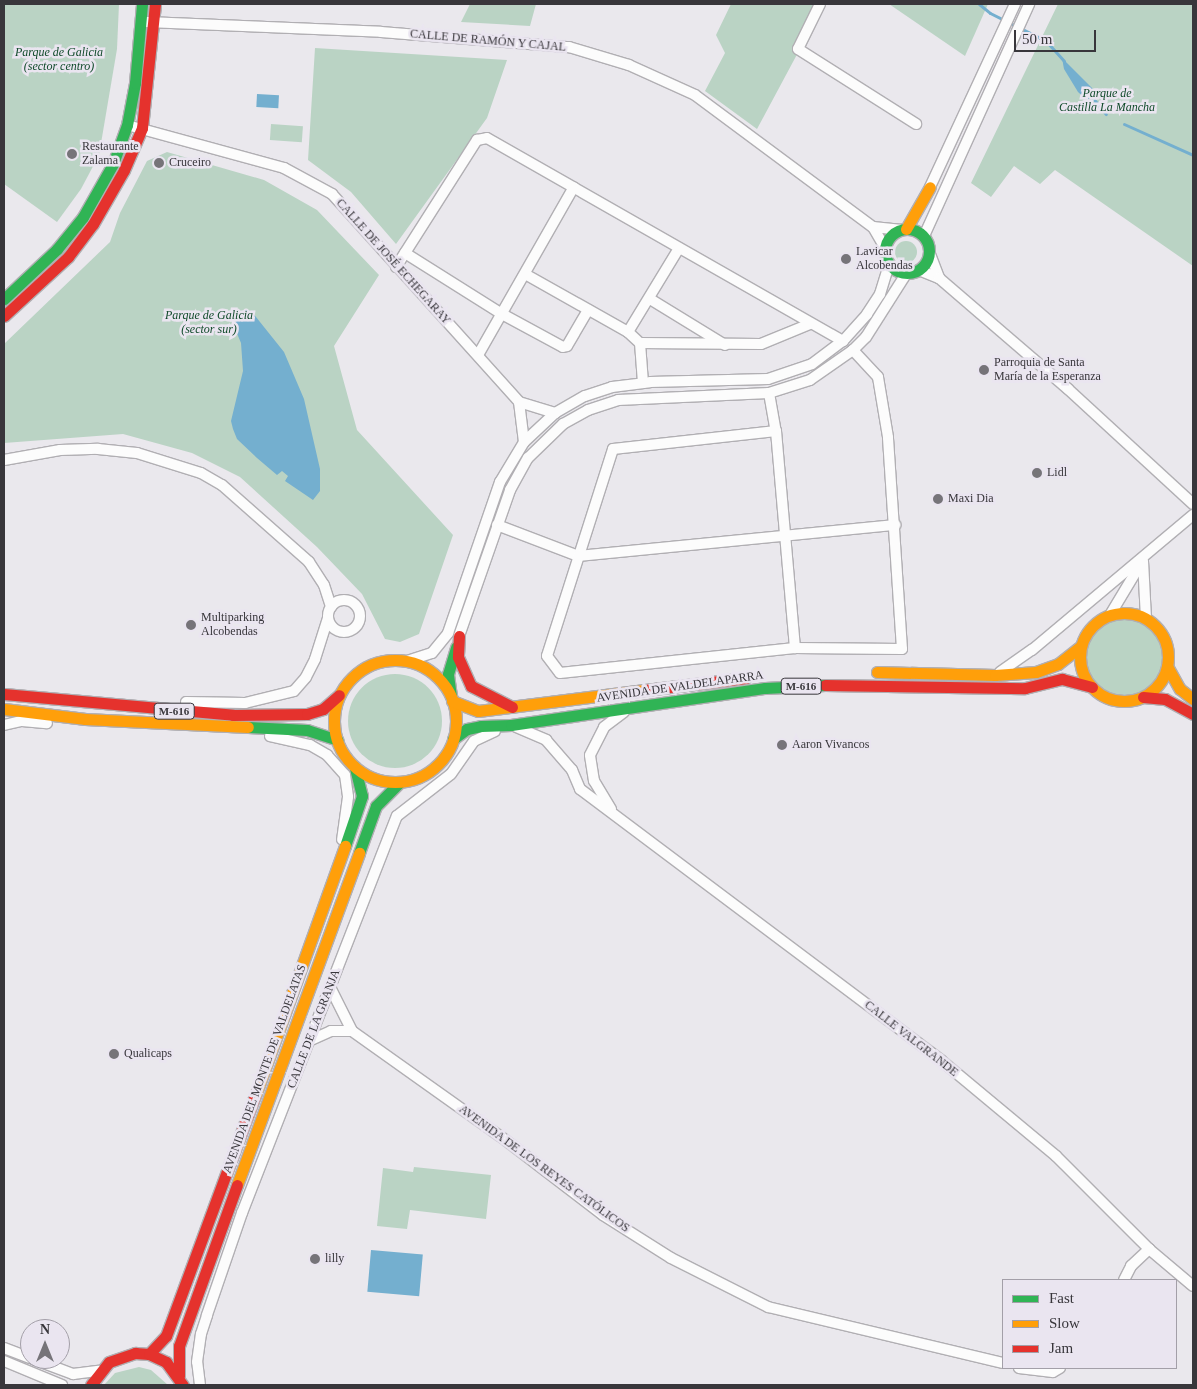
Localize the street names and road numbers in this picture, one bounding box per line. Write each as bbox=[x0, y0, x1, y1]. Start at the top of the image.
street label: CALLE DE RAMÓN Y CAJAL bbox=[409, 27, 567, 55]
street label: CALLE DE JOSÉ ECHEGARAY bbox=[333, 196, 453, 328]
street label: AVENIDA DE VALDELAPARRA bbox=[595, 668, 765, 706]
road number: M-616 bbox=[780, 678, 822, 694]
road number: M-616 bbox=[153, 702, 195, 719]
street label: AVENIDA DEL MONTE DE VALDELATAS bbox=[220, 962, 310, 1176]
street label: CALLE DE LA GRANJA bbox=[285, 967, 343, 1091]
street label: CALLE VALGRANDE bbox=[861, 998, 961, 1080]
street label: AVENIDA DE LOS REYES CATÓLICOS bbox=[456, 1102, 632, 1236]

